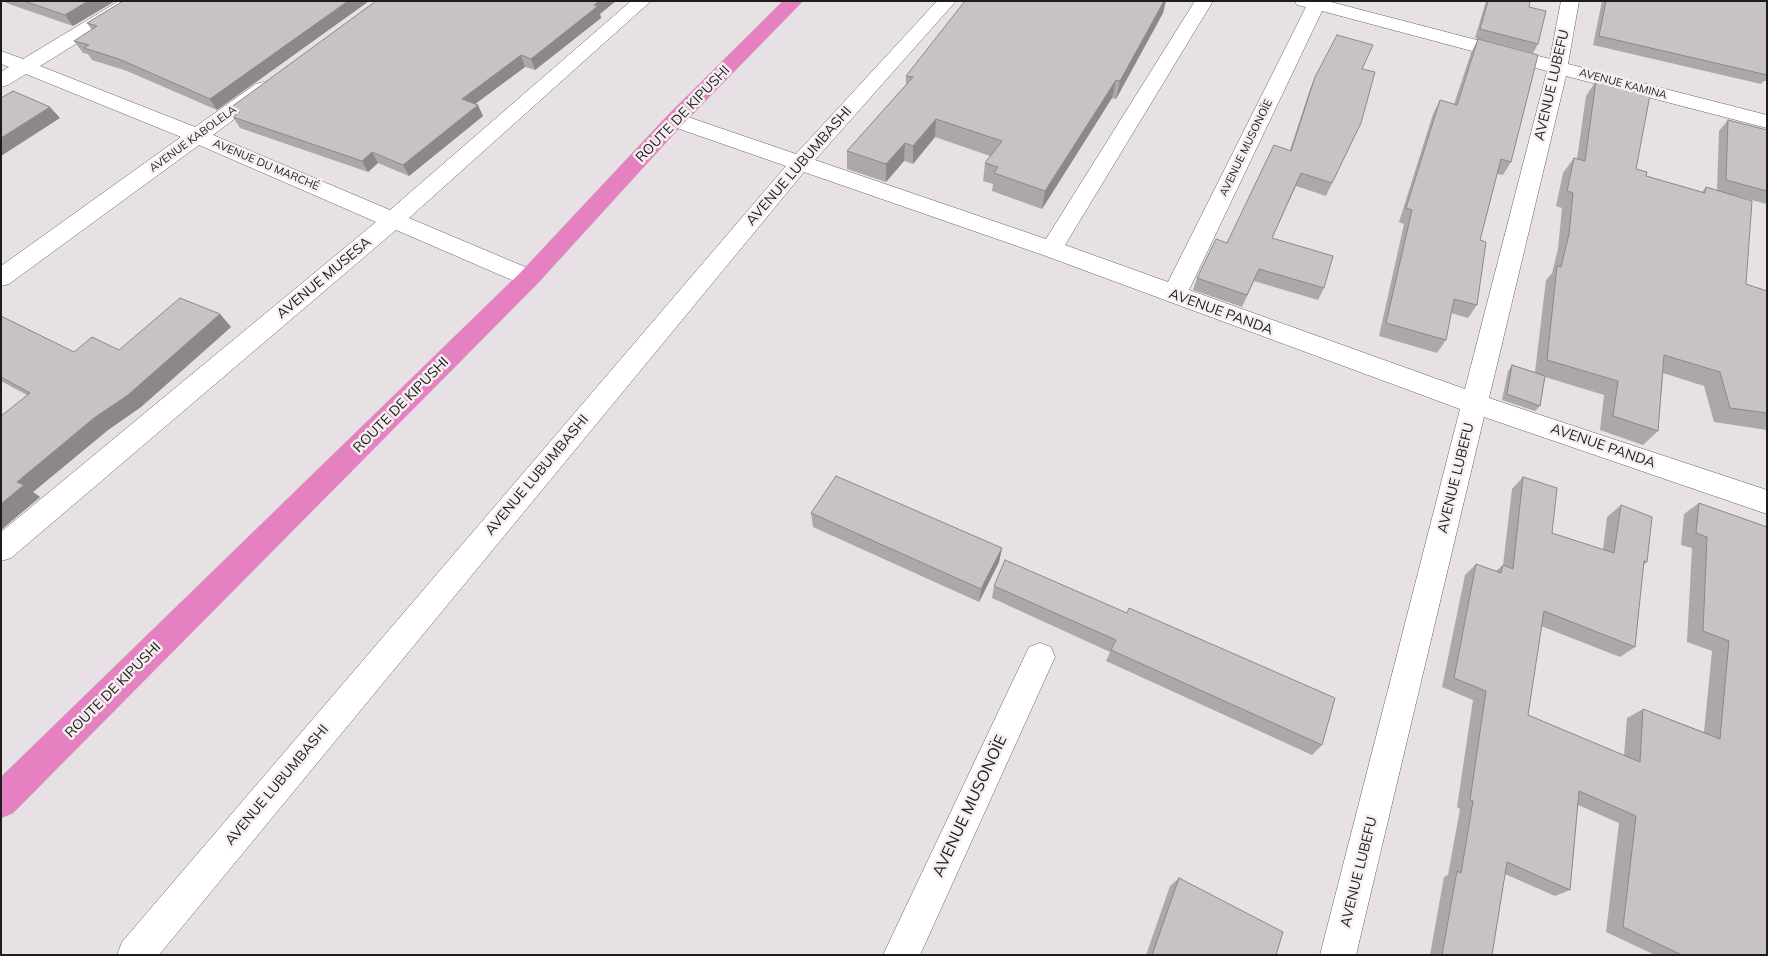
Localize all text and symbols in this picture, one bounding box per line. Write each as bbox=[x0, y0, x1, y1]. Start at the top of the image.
street label: AVENUE LUBEFU bbox=[1531, 28, 1573, 142]
street label: ROUTE DE KIPUSHI bbox=[632, 62, 734, 166]
street label: AVENUE KAMINA bbox=[1578, 66, 1668, 102]
street label: AVENUE MUSONOÏE bbox=[1217, 97, 1275, 199]
street label: AVENUE KABOLELA bbox=[147, 103, 239, 175]
street label: AVENUE LUBUMBASHI bbox=[743, 103, 855, 229]
street label: AVENUE DU MARCHÉ bbox=[211, 137, 321, 193]
street label: AVENUE MUSESA bbox=[273, 234, 375, 322]
street label: AVENUE PANDA bbox=[1167, 285, 1275, 339]
street label: ROUTE DE KIPUSHI bbox=[350, 354, 452, 456]
street label: AVENUE LUBUMBASHI bbox=[482, 411, 592, 539]
street label: AVENUE PANDA bbox=[1548, 420, 1658, 472]
street label: AVENUE LUBEFU bbox=[1434, 421, 1478, 535]
street label: ROUTE DE KIPUSHI bbox=[62, 639, 164, 741]
street label: AVENUE LUBUMBASHI bbox=[222, 721, 332, 849]
street label: AVENUE MUSONOÏE bbox=[929, 732, 1011, 880]
street label: AVENUE LUBEFU bbox=[1337, 815, 1381, 929]

